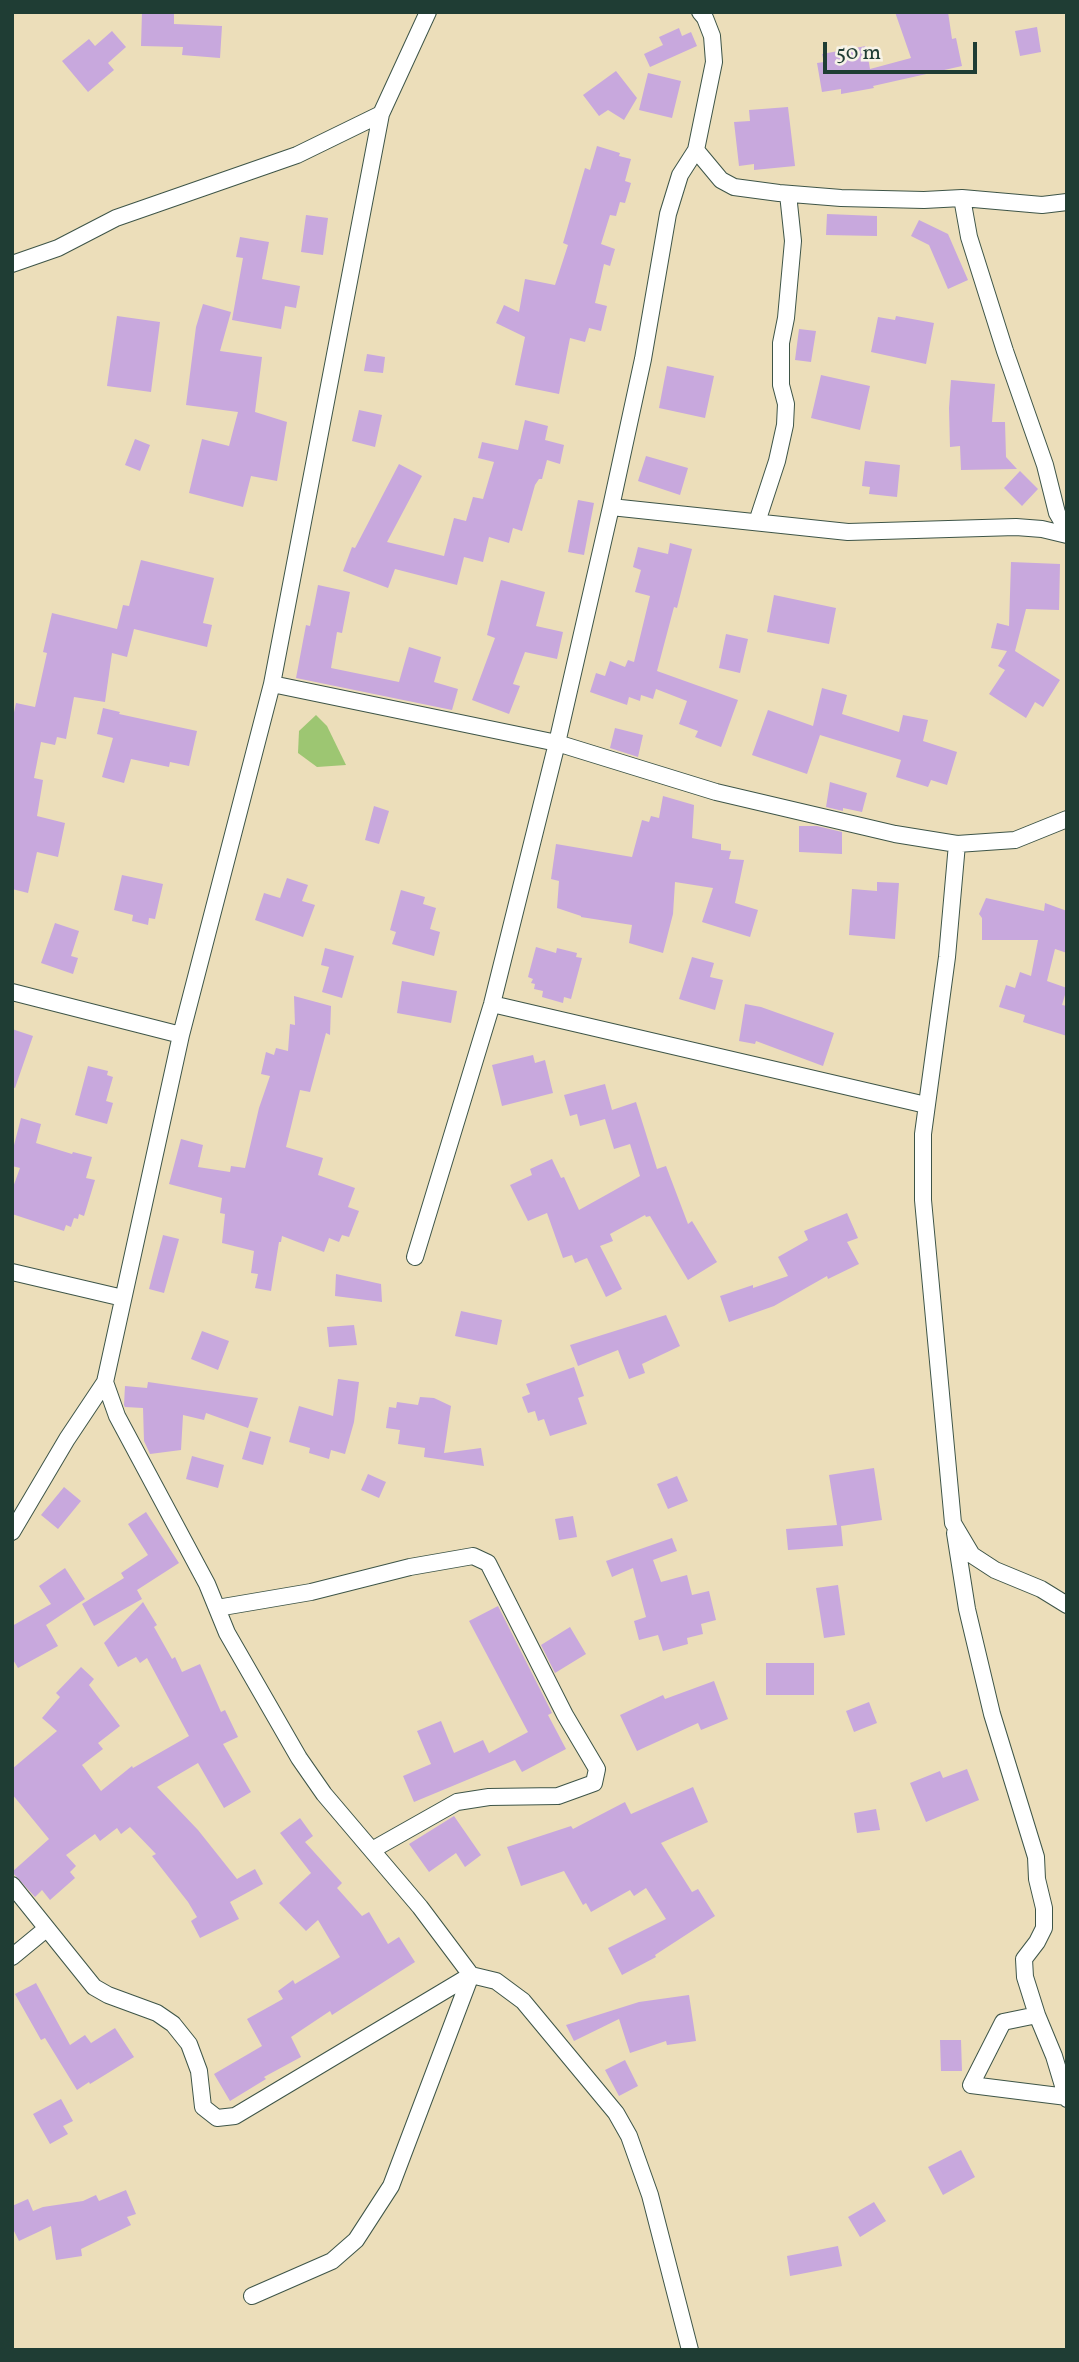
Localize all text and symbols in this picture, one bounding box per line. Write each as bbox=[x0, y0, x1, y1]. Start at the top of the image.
scale bar bbox=[827, 28, 981, 72]
text: 50 m bbox=[836, 39, 881, 68]

